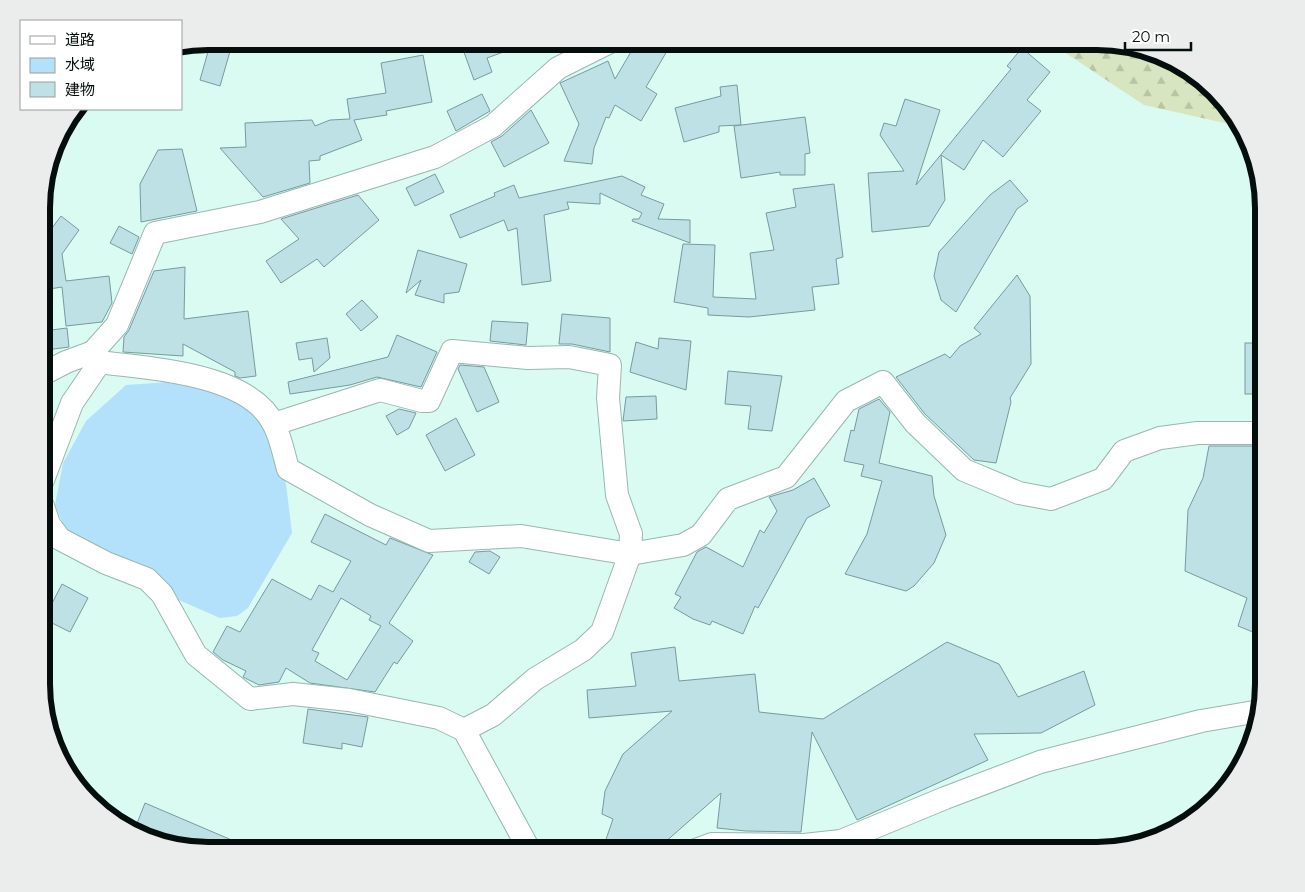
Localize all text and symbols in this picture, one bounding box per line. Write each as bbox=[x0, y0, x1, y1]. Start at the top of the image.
legend bbox=[20, 20, 182, 110]
scale bar bbox=[1125, 20, 1191, 52]
text: 20 m bbox=[1132, 27, 1170, 46]
text: 道路 bbox=[65, 30, 95, 49]
text: 水域 bbox=[65, 55, 95, 74]
text: 建物 bbox=[65, 80, 95, 99]

